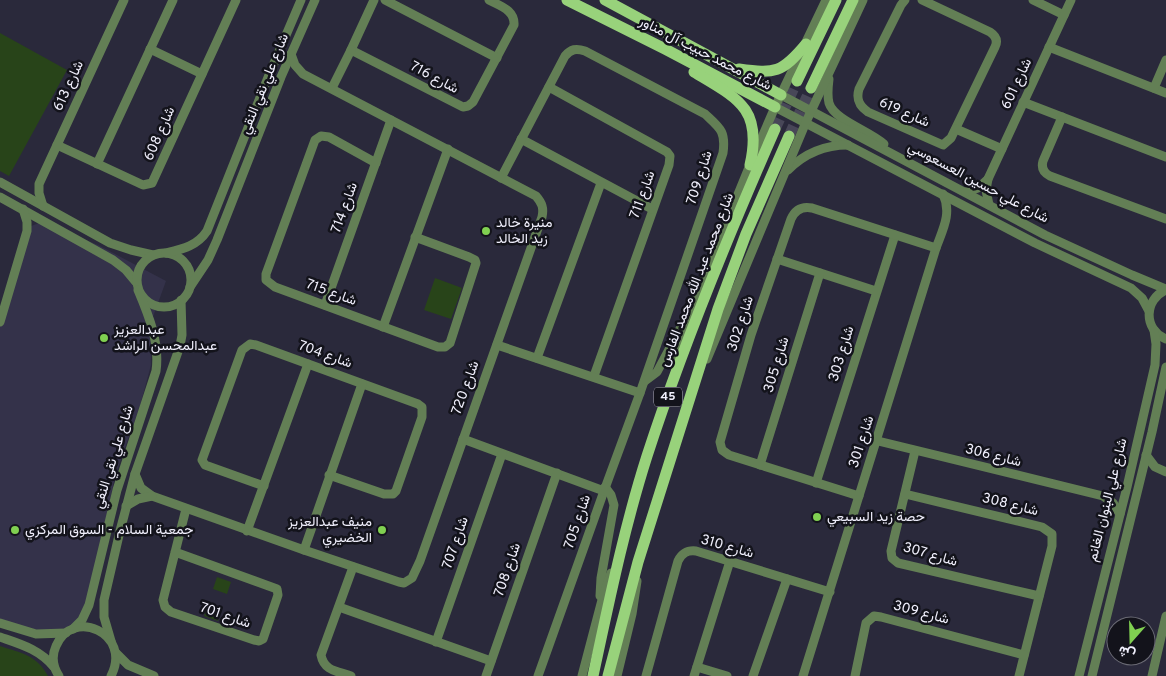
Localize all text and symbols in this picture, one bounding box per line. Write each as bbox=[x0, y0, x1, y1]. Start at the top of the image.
street label: شارع محمد حبيب آل مناور bbox=[635, 13, 774, 96]
street label: شارع علي نقي النقي bbox=[237, 31, 295, 138]
street label: شارع 601 bbox=[998, 56, 1037, 112]
street label: شارع 613 bbox=[50, 58, 89, 114]
street label: شارع 716 bbox=[406, 58, 461, 99]
street label: شارع 619 bbox=[876, 94, 932, 133]
street label: شارع 608 bbox=[141, 104, 180, 164]
street label: شارع علي حسين العسعوسي bbox=[904, 139, 1051, 229]
street label: شارع 709 bbox=[683, 149, 718, 207]
street label: شارع 711 bbox=[627, 169, 660, 221]
street label: شارع 714 bbox=[328, 180, 363, 236]
street label: شارع محمد عبد الله محمد الفارس bbox=[655, 190, 739, 370]
place label: منيرة خالد زيد الخالد bbox=[496, 215, 552, 248]
marker: منيرة خالد زيد الخالد bbox=[480, 225, 492, 237]
street label: شارع 715 bbox=[303, 276, 359, 311]
street label: شارع 302 bbox=[724, 294, 759, 354]
place label: عبدالعزيز عبدالمحسن الراشد bbox=[113, 322, 217, 355]
street label: شارع 303 bbox=[826, 324, 859, 384]
marker: عبدالعزيز عبدالمحسن الراشد bbox=[98, 332, 110, 344]
street label: شارع 305 bbox=[760, 335, 794, 395]
street label: شارع 704 bbox=[295, 337, 354, 374]
street label: شارع 720 bbox=[448, 359, 485, 418]
road number: 45 bbox=[654, 388, 682, 407]
street label: شارع علي نقي النقي bbox=[90, 403, 140, 511]
street label: شارع 301 bbox=[846, 414, 879, 471]
street label: شارع علي البنوان الغانم bbox=[1084, 437, 1133, 564]
street label: شارع 306 bbox=[963, 441, 1023, 472]
street label: شارع 308 bbox=[980, 490, 1040, 521]
street label: شارع 705 bbox=[561, 493, 596, 552]
place label: حصة زيد السبيعي bbox=[827, 509, 925, 528]
marker: حصة زيد السبيعي bbox=[811, 511, 823, 523]
place label: منيف عبدالعزيز الخضيري bbox=[287, 514, 372, 549]
street label: شارع 707 bbox=[439, 515, 474, 572]
place label: جمعية السلام - السوق المركزي bbox=[25, 522, 193, 541]
marker: جمعية السلام - السوق المركزي bbox=[9, 524, 21, 536]
marker: منيف عبدالعزيز الخضيري bbox=[376, 524, 388, 536]
street label: شارع 310 bbox=[698, 531, 755, 564]
street label: شارع 307 bbox=[901, 539, 959, 572]
street label: شارع 708 bbox=[491, 541, 526, 600]
street label: شارع 309 bbox=[891, 597, 951, 630]
street label: شارع 701 bbox=[197, 599, 253, 634]
north arrow bbox=[1106, 616, 1156, 666]
text: ش bbox=[1116, 641, 1138, 663]

